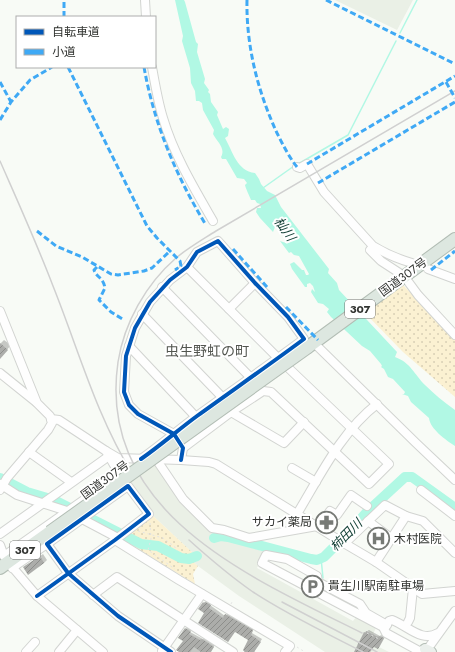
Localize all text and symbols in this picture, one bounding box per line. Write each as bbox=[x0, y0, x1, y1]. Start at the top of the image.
legend bbox=[16, 16, 156, 68]
text: 自転車道 bbox=[52, 23, 100, 41]
text: 小道 bbox=[52, 43, 76, 61]
water label: 杣川 bbox=[270, 213, 301, 247]
street label: 国道307号 bbox=[375, 253, 431, 301]
road number: 307 bbox=[345, 300, 375, 318]
district label: 虫生野虹の町 bbox=[165, 341, 249, 361]
street label: 国道307号 bbox=[77, 456, 133, 504]
pharmacy icon: サカイ薬局 bbox=[314, 509, 340, 535]
place label: サカイ薬局 bbox=[252, 513, 312, 531]
water label: 柿田川 bbox=[325, 513, 368, 556]
hospital icon: 木村医院 bbox=[366, 526, 392, 552]
place label: 木村医院 bbox=[394, 530, 442, 548]
road number: 307 bbox=[10, 541, 40, 559]
parking icon: 貴生川駅南駐車場 bbox=[299, 573, 325, 599]
place label: 貴生川駅南駐車場 bbox=[328, 577, 424, 595]

